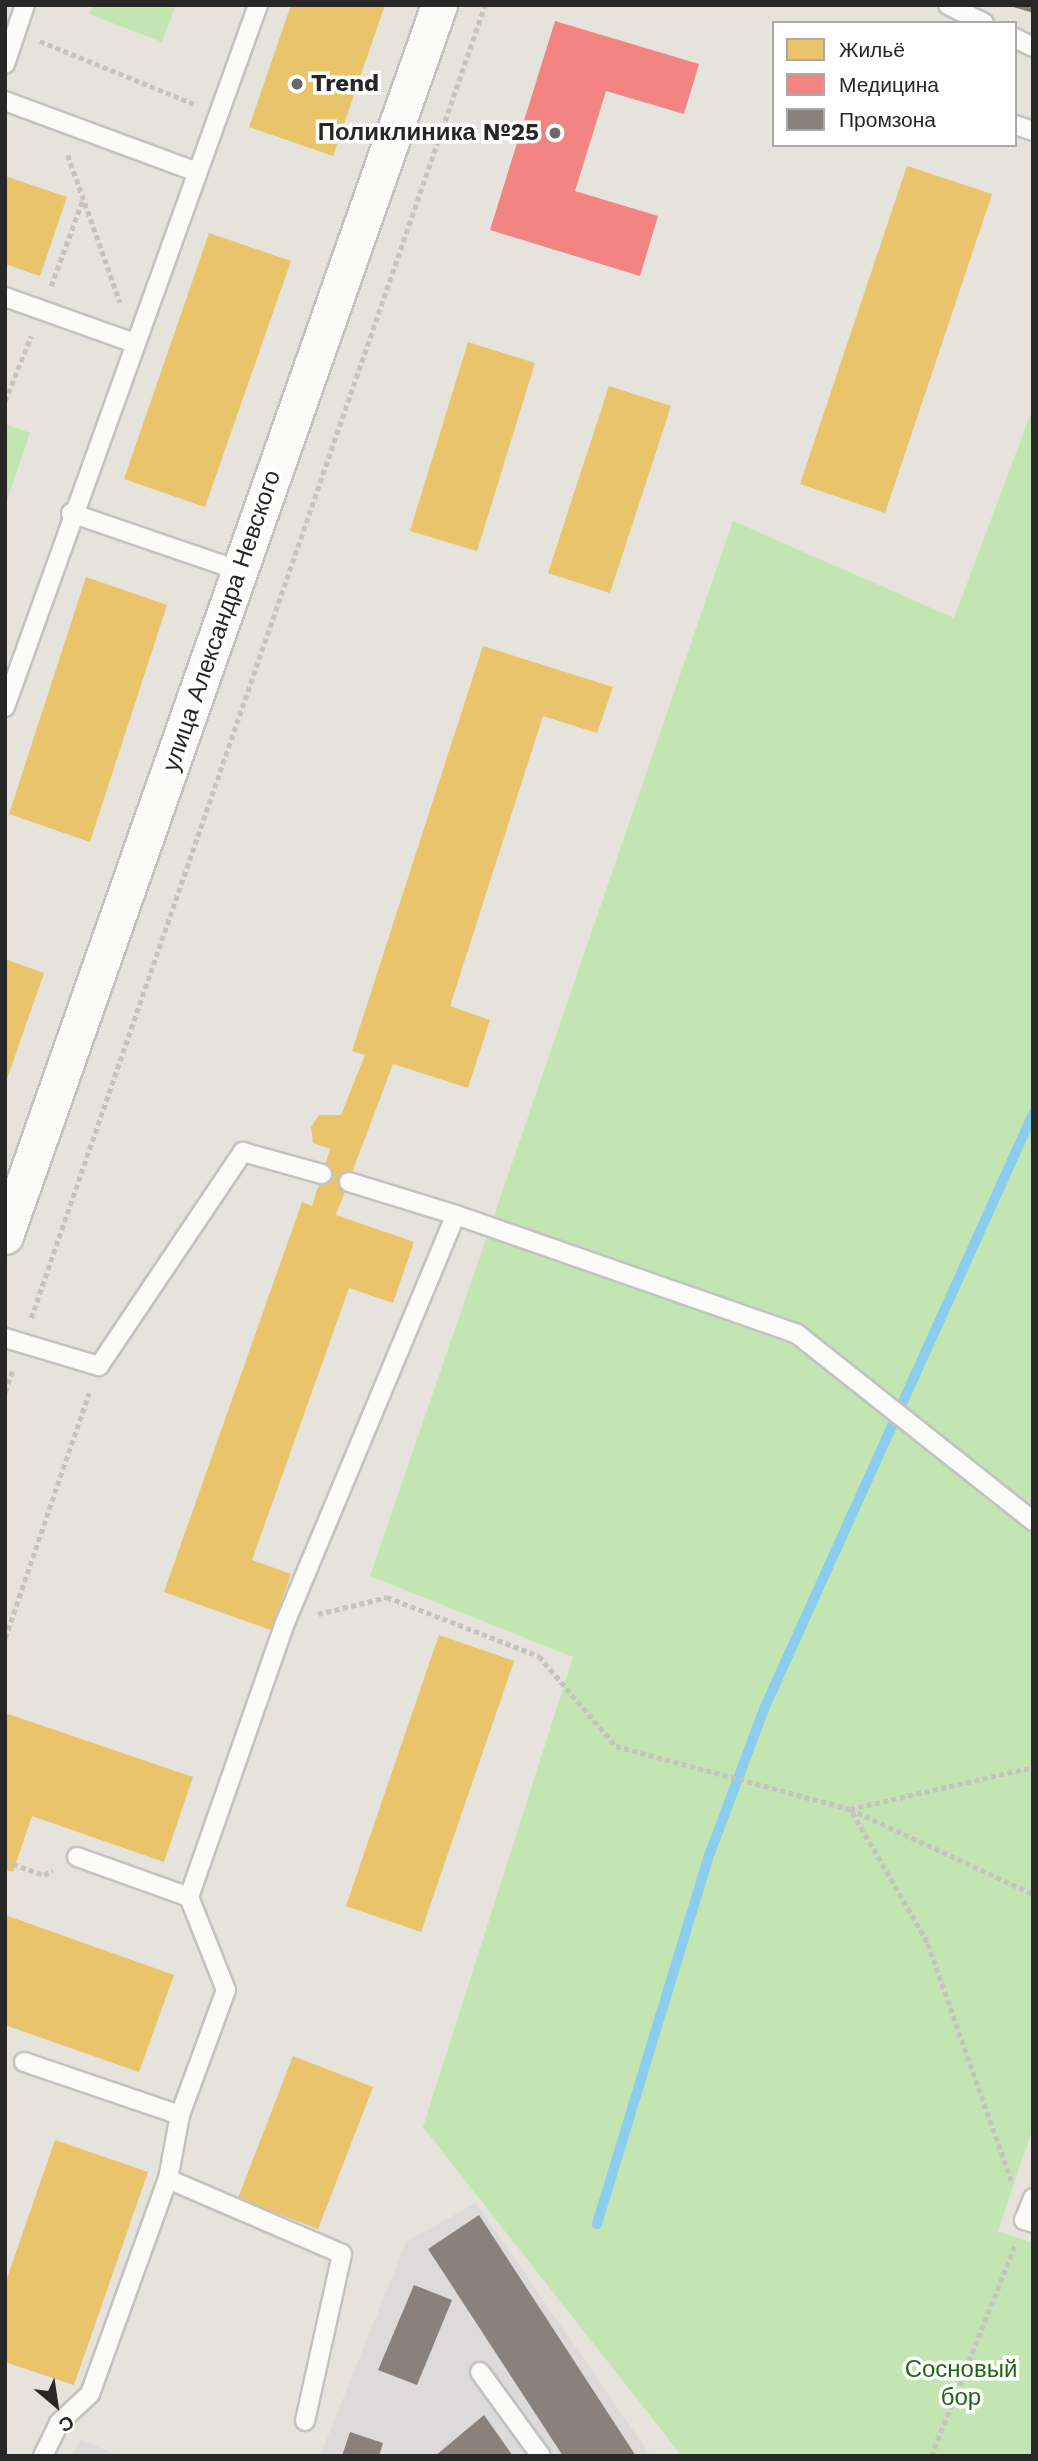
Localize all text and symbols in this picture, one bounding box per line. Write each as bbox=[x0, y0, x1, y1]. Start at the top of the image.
legend bbox=[772, 21, 1017, 147]
text: Жильё bbox=[839, 37, 905, 62]
place label: Trend bbox=[311, 70, 379, 98]
text: Медицина bbox=[839, 72, 939, 97]
marker: Trend bbox=[289, 76, 305, 92]
text: Промзона bbox=[839, 107, 936, 132]
place label: Поликлиника №25 bbox=[318, 119, 539, 147]
marker: Поликлиника №25 bbox=[545, 123, 565, 143]
street label: улица Александра Невского bbox=[157, 467, 287, 775]
park label: Сосновый бор bbox=[905, 2356, 1017, 2412]
north arrow bbox=[21, 2370, 91, 2440]
text: С bbox=[55, 2410, 78, 2437]

